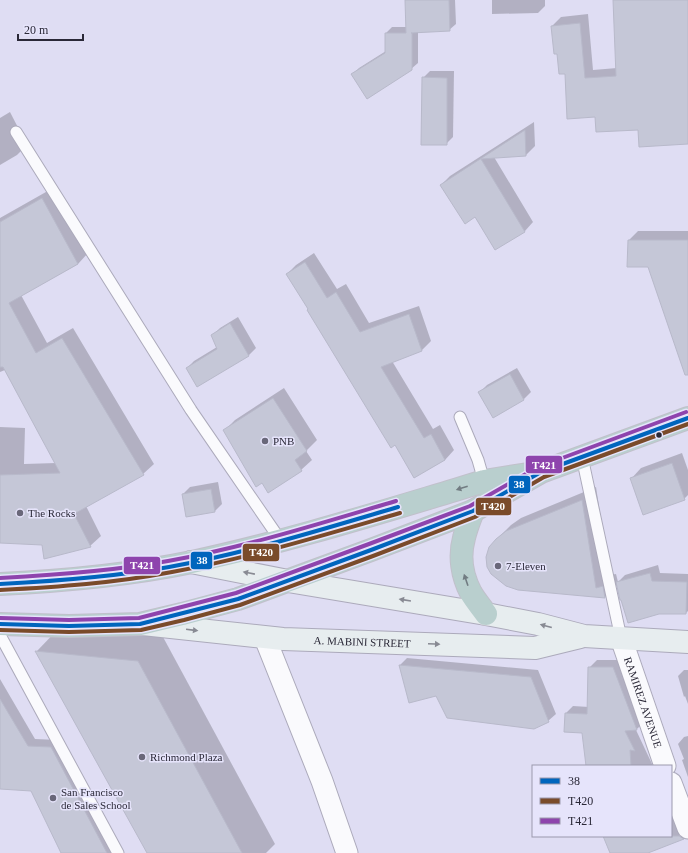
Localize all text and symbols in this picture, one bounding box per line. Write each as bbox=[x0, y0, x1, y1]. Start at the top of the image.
scale bar bbox=[18, 16, 83, 42]
text: 20 m bbox=[24, 23, 49, 37]
unlabelled marker bbox=[654, 430, 664, 440]
place label: PNB bbox=[273, 435, 294, 447]
marker: PNB bbox=[260, 436, 270, 446]
line badge: T421 bbox=[525, 455, 563, 474]
text: T421 bbox=[532, 459, 556, 471]
line badge: 38 bbox=[508, 475, 531, 494]
text: 38 bbox=[514, 478, 525, 490]
one-way arrow bbox=[455, 485, 467, 491]
line badge: T420 bbox=[475, 497, 512, 516]
text: T420 bbox=[481, 500, 505, 512]
place label: The Rocks bbox=[28, 507, 75, 519]
marker: The Rocks bbox=[15, 508, 25, 518]
line badge: T420 bbox=[242, 543, 280, 562]
text: T420 bbox=[249, 546, 273, 558]
line badge: 38 bbox=[190, 551, 213, 570]
text: 38 bbox=[197, 554, 208, 566]
line badge: T421 bbox=[123, 556, 161, 575]
text: T421 bbox=[130, 559, 154, 571]
place label: 7-Eleven bbox=[506, 560, 546, 572]
marker: 7-Eleven bbox=[493, 561, 503, 571]
one-way arrow bbox=[243, 570, 256, 576]
one-way arrow bbox=[463, 574, 469, 586]
one-way arrow bbox=[399, 597, 411, 603]
one-way arrow bbox=[540, 623, 552, 629]
one-way arrow bbox=[186, 626, 198, 633]
street label: A. MABINI STREET bbox=[313, 634, 411, 650]
one-way arrow bbox=[428, 641, 440, 648]
street label: RAMIREZ AVENUE bbox=[622, 655, 664, 750]
place label: Richmond Plaza bbox=[150, 751, 223, 763]
marker: Richmond Plaza bbox=[137, 752, 147, 762]
legend bbox=[532, 765, 672, 837]
text: 38 bbox=[568, 774, 580, 788]
place label: San Francisco de Sales School bbox=[61, 786, 131, 811]
marker: San Francisco de Sales School bbox=[48, 793, 58, 803]
text: T420 bbox=[568, 794, 593, 808]
text: T421 bbox=[568, 814, 593, 828]

